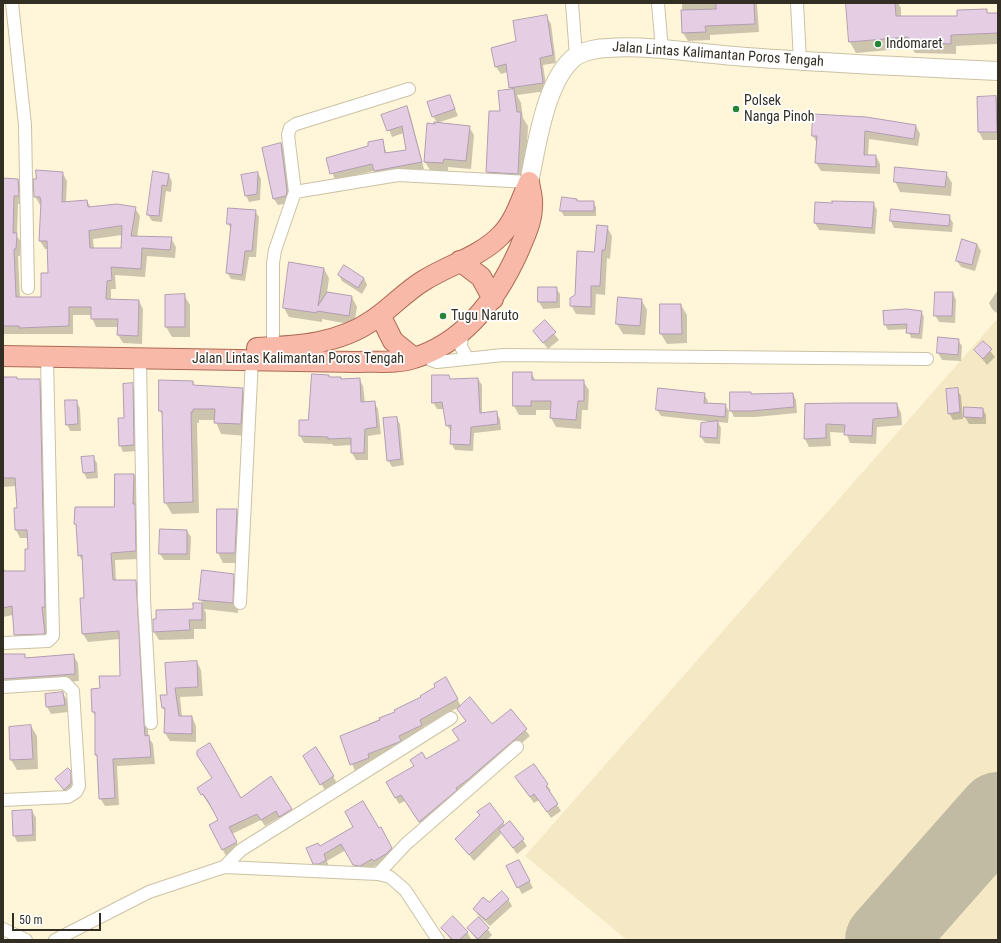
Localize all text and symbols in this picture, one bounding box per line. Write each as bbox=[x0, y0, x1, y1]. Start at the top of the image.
place label: Indomaret bbox=[886, 36, 942, 52]
street label: Jalan Lintas Kalimantan Poros Tengah bbox=[612, 39, 824, 71]
marker: Indomaret bbox=[873, 39, 883, 49]
place label: Polsek Nanga Pinoh bbox=[744, 93, 815, 126]
marker: Polsek Nanga Pinoh bbox=[731, 104, 741, 114]
place label: Tugu Naruto bbox=[451, 308, 519, 324]
marker: Tugu Naruto bbox=[438, 311, 448, 321]
street label: Jalan Lintas Kalimantan Poros Tengah bbox=[192, 351, 404, 367]
scale bar bbox=[14, 905, 103, 931]
text: 50 m bbox=[19, 913, 43, 927]

